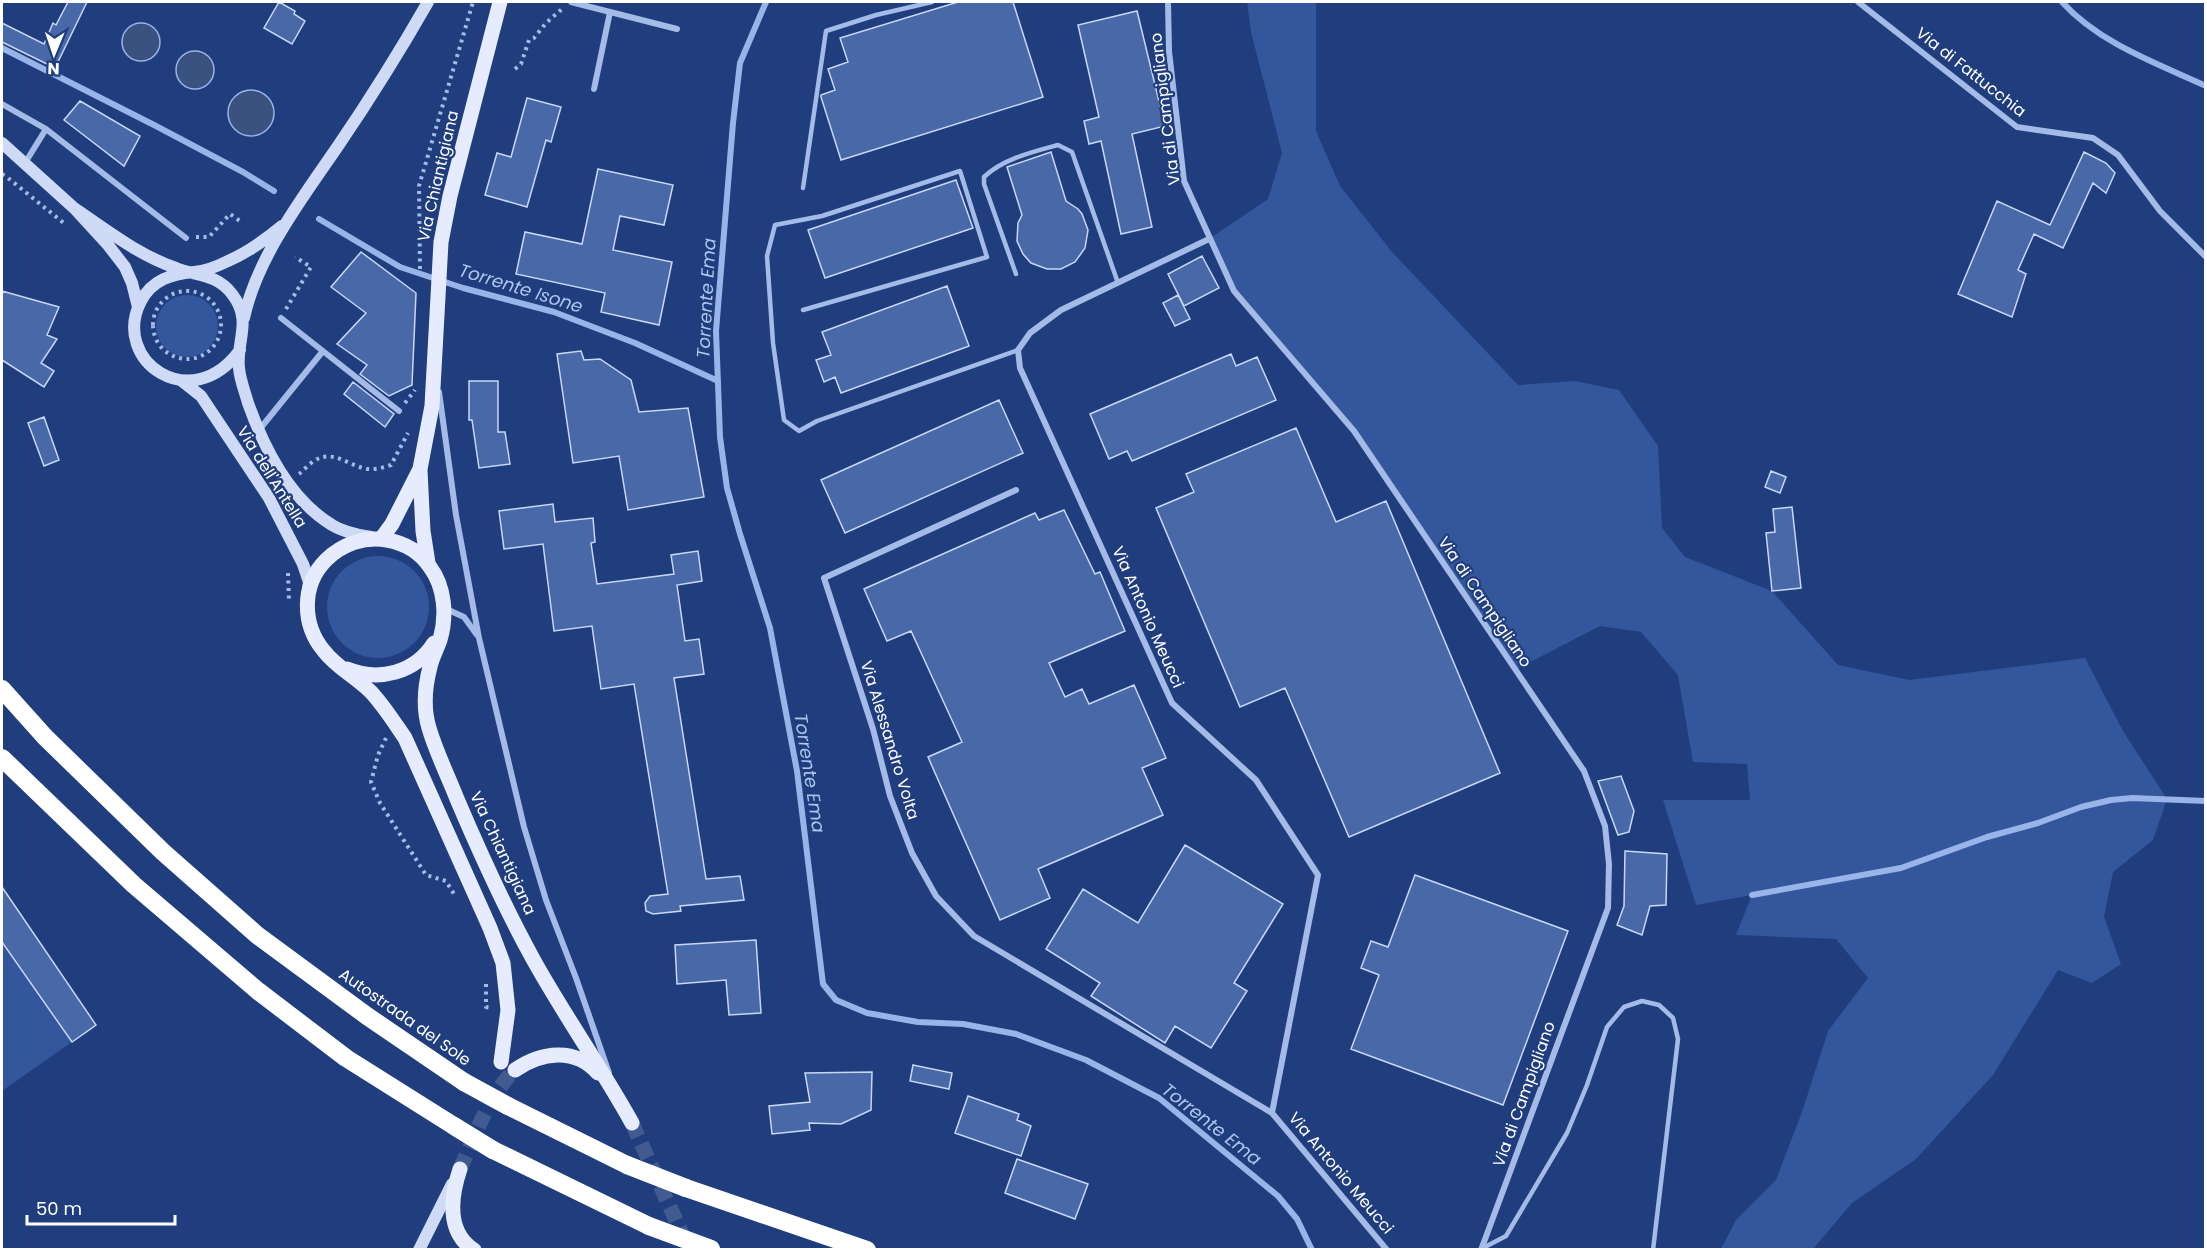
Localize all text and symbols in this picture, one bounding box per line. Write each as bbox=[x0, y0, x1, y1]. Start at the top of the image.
street label: Via di Fattucchia bbox=[1911, 22, 2031, 122]
north arrow bbox=[24, 24, 84, 84]
street label: Via di Campigliano bbox=[1144, 32, 1186, 186]
text: N bbox=[47, 57, 60, 80]
street label: Via Chiantigiana bbox=[412, 108, 464, 244]
water label: Torrente Ema bbox=[690, 237, 722, 359]
water label: Torrente Isone bbox=[456, 257, 586, 319]
street label: Via dell'Antella bbox=[231, 422, 313, 532]
street label: Via di Campigliano bbox=[1433, 532, 1537, 672]
street label: Via Antonio Meucci bbox=[1106, 542, 1190, 692]
street label: Via Alessandro Volta bbox=[855, 658, 925, 822]
water label: Torrente Ema bbox=[788, 712, 832, 834]
street label: Via Chiantigiana bbox=[464, 788, 542, 918]
street label: Autostrada del Sole bbox=[334, 963, 476, 1071]
street label: Via di Campigliano bbox=[1487, 1018, 1561, 1170]
water label: Torrente Ema bbox=[1157, 1077, 1267, 1171]
street label: Via Antonio Meucci bbox=[1283, 1107, 1399, 1239]
scale bar bbox=[27, 1188, 176, 1226]
text: 50 m bbox=[36, 1196, 82, 1221]

